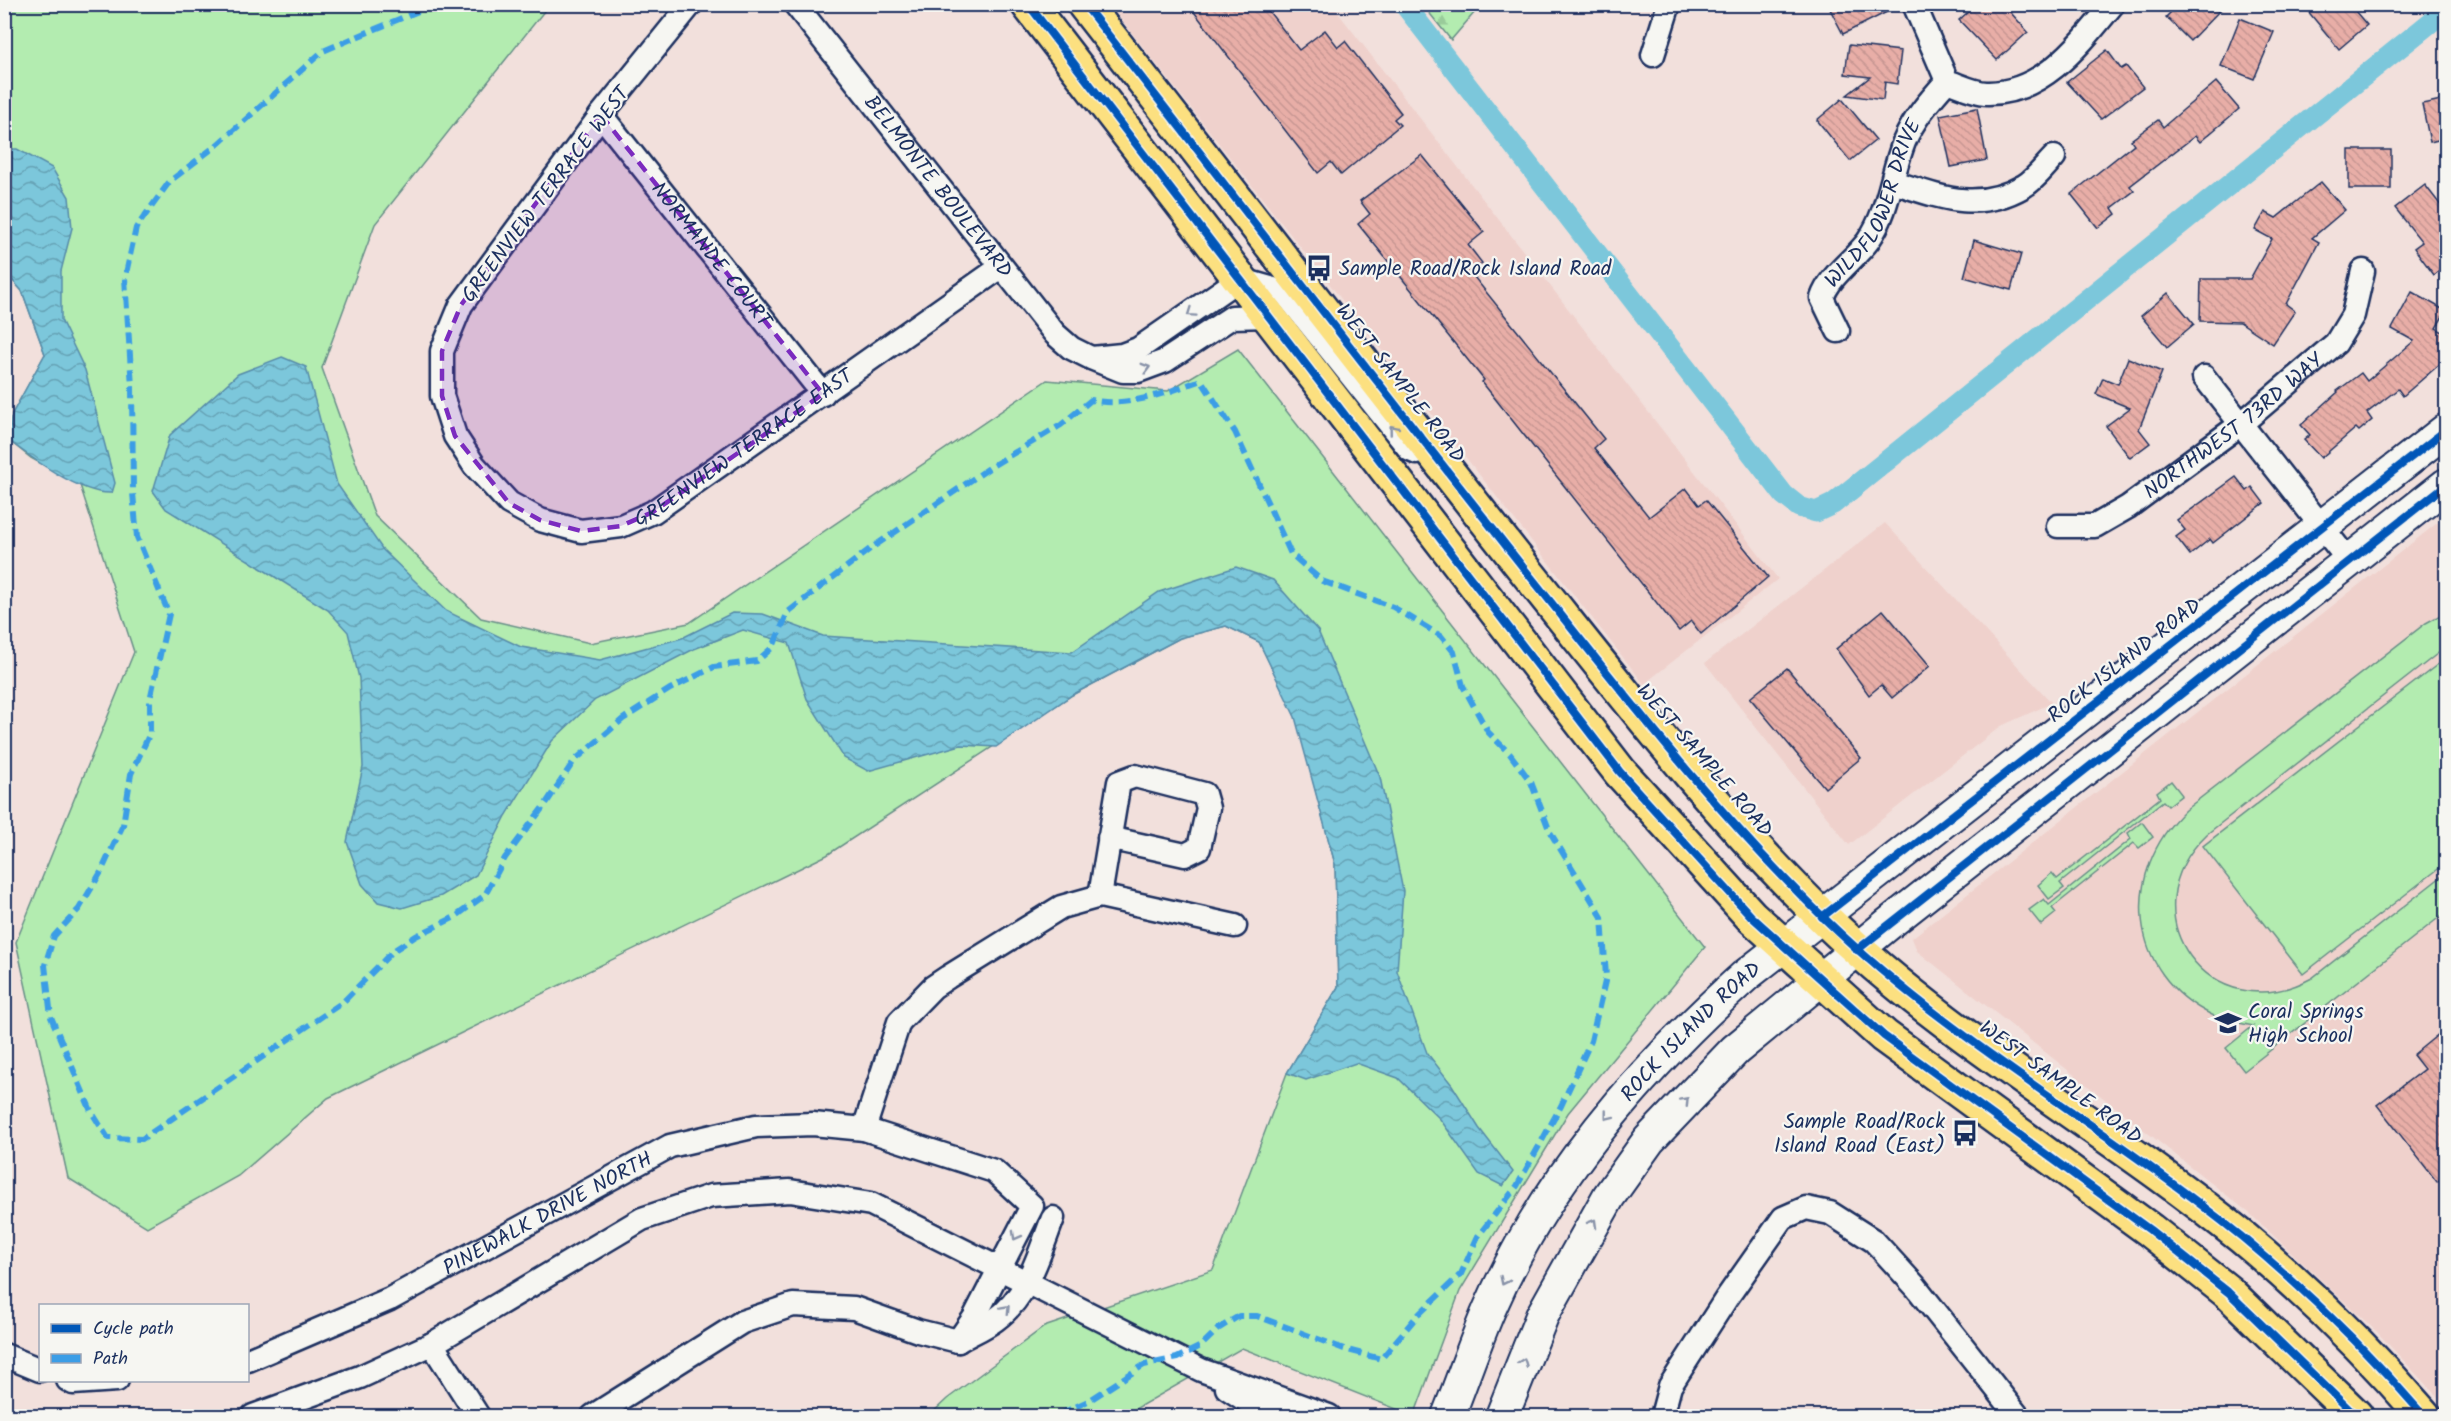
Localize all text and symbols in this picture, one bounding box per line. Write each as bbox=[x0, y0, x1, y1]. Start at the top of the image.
street label: GREENVIEW TERRACE WEST bbox=[454, 78, 640, 310]
street label: BELMONTE BOULEVARD bbox=[855, 89, 1020, 286]
street label: WILDFLOWER DRIVE bbox=[1817, 112, 1931, 296]
street label: NORMANDE COURT bbox=[642, 175, 780, 337]
bus stop icon: Sample Road/Rock Island Road bbox=[1304, 253, 1334, 283]
place label: Sample Road/Rock Island Road bbox=[1339, 253, 1612, 286]
street label: WEST SAMPLE ROAD bbox=[1327, 297, 1473, 471]
one-way arrow bbox=[1187, 305, 1198, 316]
street label: NORTHWEST 73RD WAY bbox=[2137, 345, 2332, 508]
street label: GREENVIEW TERRACE EAST bbox=[629, 360, 862, 536]
one-way arrow bbox=[1140, 363, 1151, 375]
one-way arrow bbox=[1390, 425, 1401, 436]
street label: ROCK ISLAND ROAD bbox=[2041, 590, 2209, 732]
street label: WEST SAMPLE ROAD bbox=[1627, 677, 1780, 845]
street label: ROCK ISLAND ROAD bbox=[1613, 954, 1769, 1110]
place label: Coral Springs High School bbox=[2248, 996, 2364, 1053]
school or university icon: Coral Springs High School bbox=[2213, 1008, 2243, 1038]
street label: WEST SAMPLE ROAD bbox=[1972, 1013, 2149, 1154]
one-way arrow bbox=[1678, 1097, 1689, 1108]
place label: Sample Road/Rock Island Road (East) bbox=[1774, 1106, 1945, 1163]
one-way arrow bbox=[1604, 1109, 1615, 1120]
bus stop icon: Sample Road/Rock Island Road (East) bbox=[1950, 1118, 1980, 1148]
street label: PINEWALK DRIVE NORTH bbox=[437, 1143, 659, 1285]
one-way arrow bbox=[1586, 1219, 1597, 1229]
one-way arrow bbox=[1011, 1230, 1023, 1240]
one-way arrow bbox=[1500, 1275, 1511, 1285]
legend bbox=[39, 1304, 249, 1382]
one-way arrow bbox=[999, 1305, 1010, 1316]
text: Cycle path bbox=[93, 1315, 174, 1344]
text: Path bbox=[93, 1345, 128, 1374]
one-way arrow bbox=[1516, 1357, 1528, 1368]

